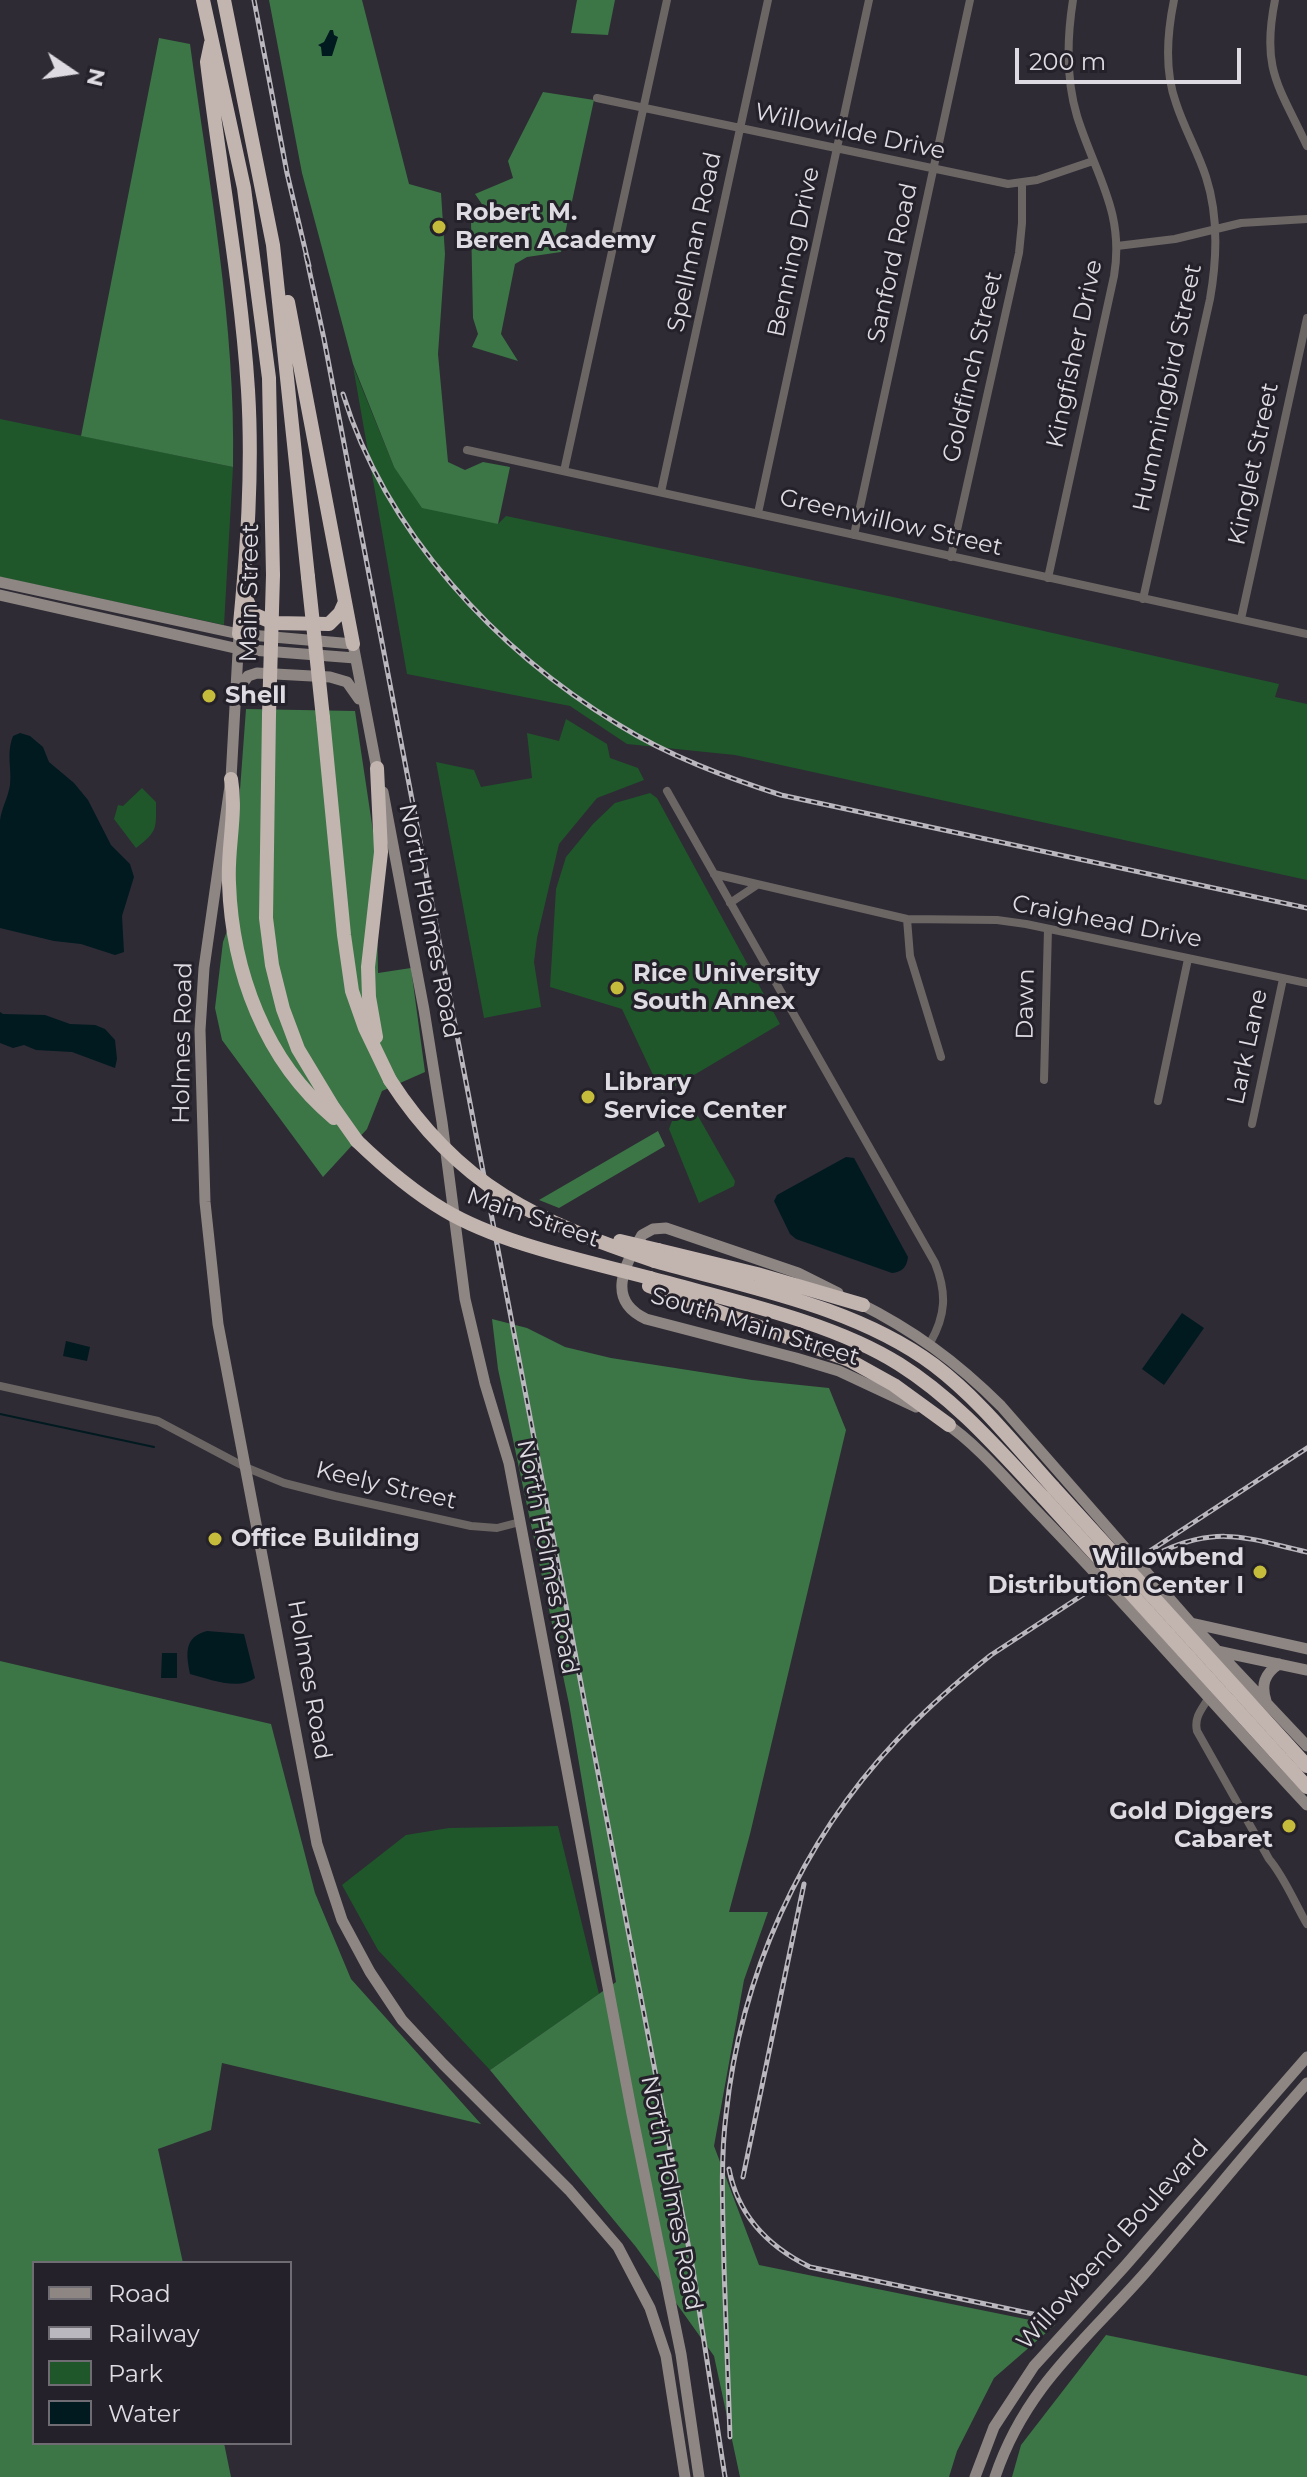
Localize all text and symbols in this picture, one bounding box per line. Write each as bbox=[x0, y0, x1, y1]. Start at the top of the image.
north arrow bbox=[32, 32, 112, 112]
scale bar bbox=[1019, 32, 1245, 82]
text: 200 m bbox=[1029, 47, 1106, 76]
text: N bbox=[81, 66, 111, 89]
street label: Willowilde Drive bbox=[752, 98, 948, 166]
street label: Spellman Road bbox=[662, 149, 728, 335]
street label: Benning Drive bbox=[762, 164, 826, 340]
street label: Sanford Road bbox=[862, 180, 924, 346]
place label: Robert M. Beren Academy bbox=[455, 199, 656, 255]
marker: Robert M. Beren Academy bbox=[430, 218, 448, 236]
street label: Kingfisher Drive bbox=[1041, 257, 1109, 451]
street label: Hummingbird Street bbox=[1128, 261, 1208, 515]
street label: Goldfinch Street bbox=[937, 269, 1009, 465]
street label: Kinglet Street bbox=[1223, 380, 1285, 548]
street label: Greenwillow Street bbox=[777, 483, 1005, 563]
street label: Main Street bbox=[234, 523, 266, 663]
place label: Shell bbox=[225, 682, 287, 710]
marker: Shell bbox=[200, 687, 218, 705]
street label: North Holmes Road bbox=[392, 801, 466, 1041]
street label: Craighead Drive bbox=[1010, 889, 1204, 955]
place label: Rice University South Annex bbox=[633, 960, 820, 1016]
street label: Holmes Road bbox=[167, 962, 199, 1124]
street label: Dawn bbox=[1011, 968, 1041, 1040]
marker: Rice University South Annex bbox=[608, 979, 626, 997]
street label: Lark Lane bbox=[1222, 987, 1274, 1107]
place label: Library Service Center bbox=[604, 1069, 787, 1125]
marker: Library Service Center bbox=[579, 1088, 597, 1106]
street label: Main Street bbox=[463, 1182, 603, 1254]
street label: South Main Street bbox=[647, 1282, 863, 1372]
street label: North Holmes Road bbox=[510, 1437, 584, 1677]
street label: Keely Street bbox=[313, 1456, 459, 1516]
place label: Office Building bbox=[231, 1525, 420, 1553]
marker: Office Building bbox=[206, 1530, 224, 1548]
place label: Willowbend Distribution Center I bbox=[988, 1544, 1244, 1600]
marker: Willowbend Distribution Center I bbox=[1251, 1563, 1269, 1581]
street label: Holmes Road bbox=[281, 1598, 337, 1762]
place label: Gold Diggers Cabaret bbox=[1109, 1798, 1273, 1854]
marker: Gold Diggers Cabaret bbox=[1280, 1817, 1298, 1835]
street label: North Holmes Road bbox=[634, 2073, 708, 2313]
street label: Willowbend Boulevard bbox=[1011, 2134, 1215, 2356]
legend bbox=[32, 2261, 292, 2445]
text: Road bbox=[108, 2279, 171, 2308]
text: Railway bbox=[108, 2319, 200, 2348]
text: Park bbox=[108, 2359, 163, 2388]
text: Water bbox=[108, 2399, 181, 2428]

